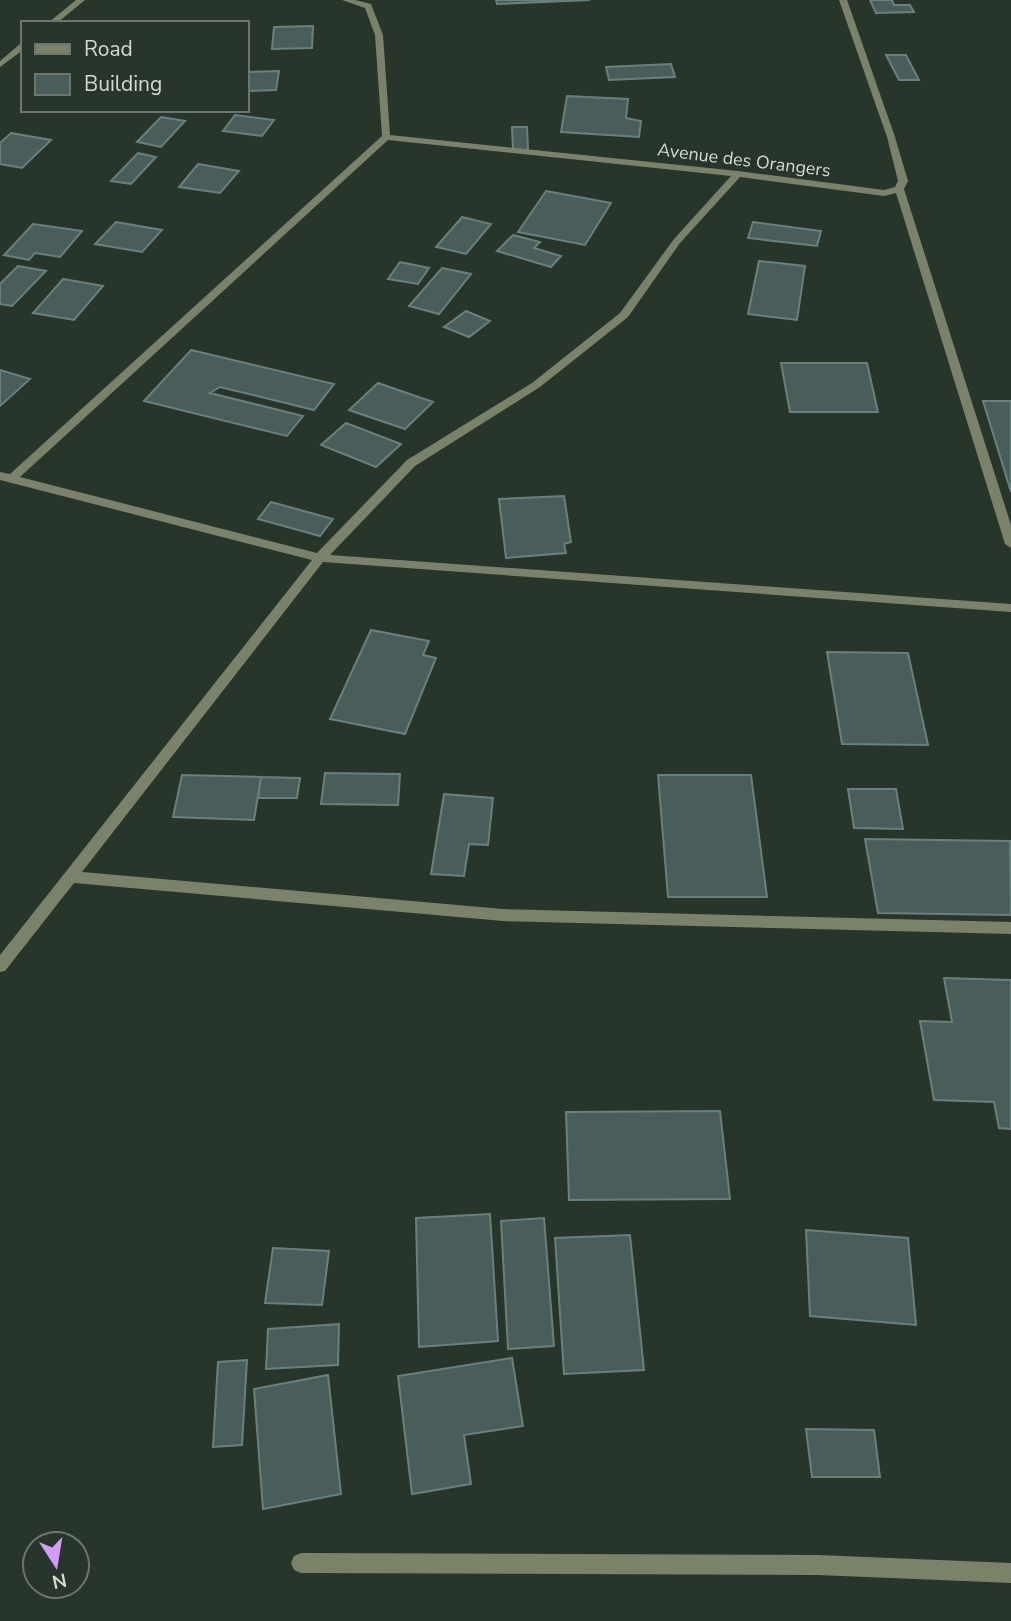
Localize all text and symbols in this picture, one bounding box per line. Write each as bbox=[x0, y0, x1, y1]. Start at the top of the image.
legend bbox=[21, 21, 248, 112]
text: Road bbox=[84, 35, 133, 63]
text: Building bbox=[84, 70, 162, 98]
street label: Avenue des Orangers bbox=[656, 137, 832, 183]
north arrow bbox=[21, 1530, 91, 1600]
text: N bbox=[50, 1566, 69, 1595]

